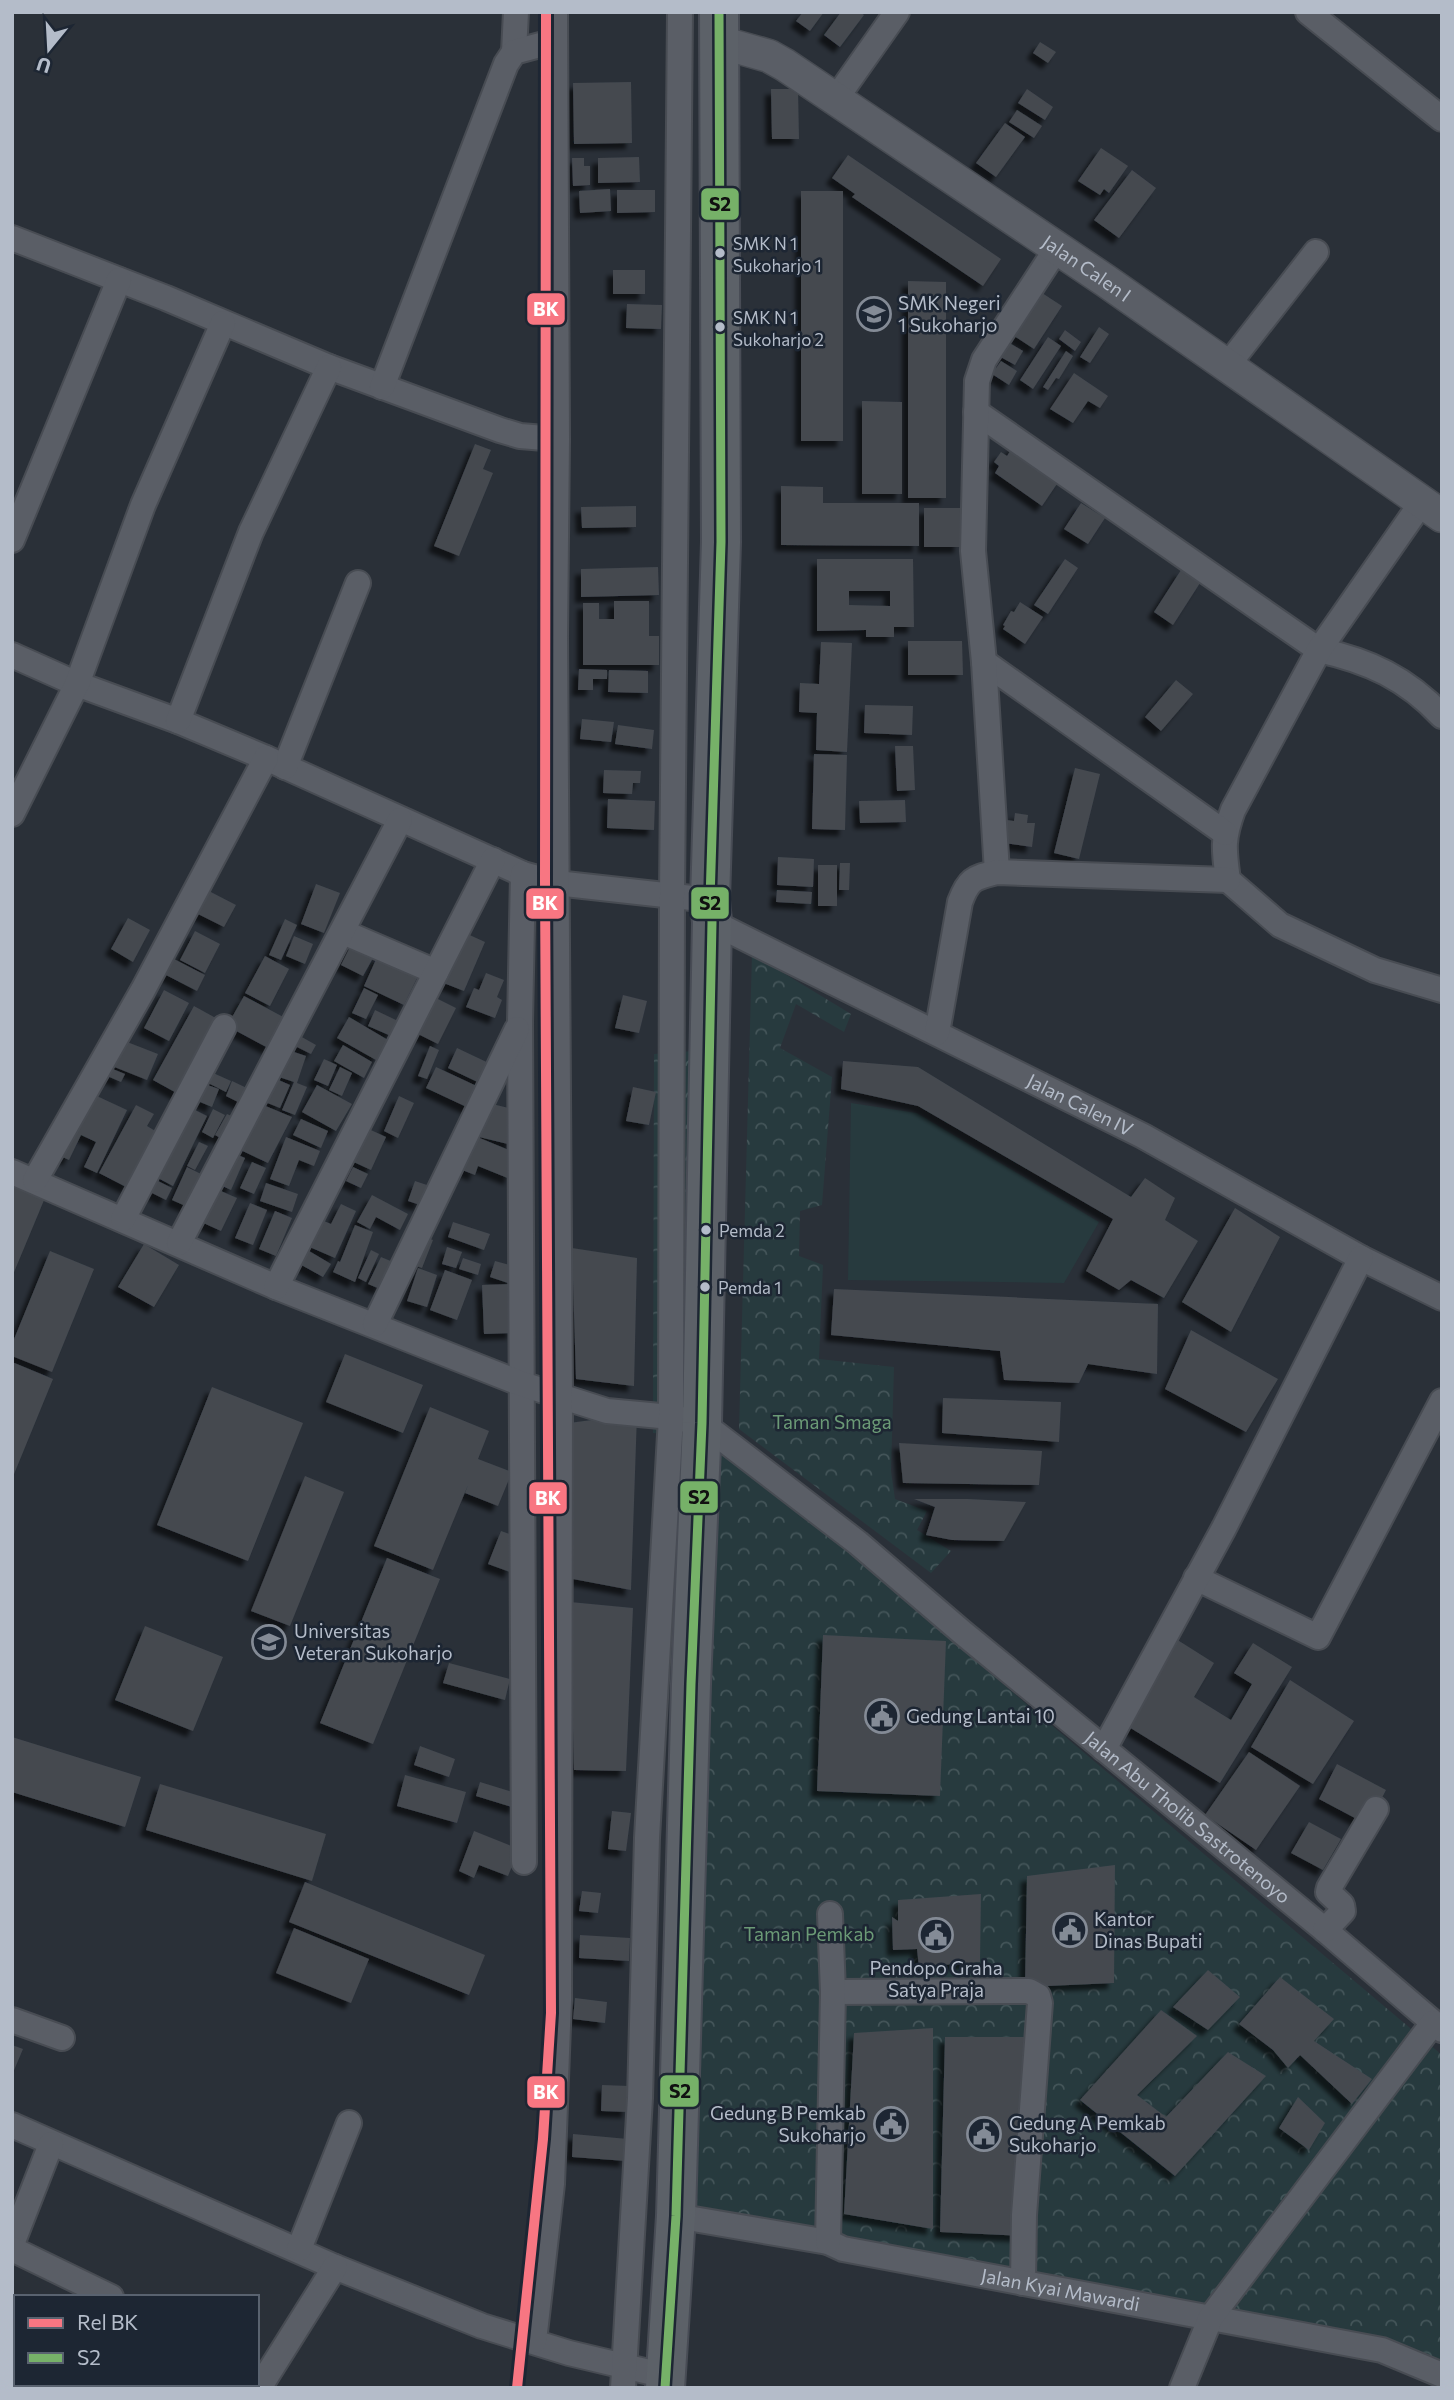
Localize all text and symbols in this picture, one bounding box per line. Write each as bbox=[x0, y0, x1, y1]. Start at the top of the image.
north arrow bbox=[14, 14, 84, 84]
text: U bbox=[33, 53, 54, 79]
line badge: S2 bbox=[700, 187, 740, 221]
text: S2 bbox=[709, 192, 731, 215]
street label: Jalan Calen I bbox=[1038, 230, 1136, 306]
place label: SMK N 1 Sukoharjo 1 bbox=[733, 233, 822, 276]
marker: SMK N 1 Sukoharjo 1 bbox=[713, 246, 727, 260]
place label: SMK Negeri 1 Sukoharjo bbox=[898, 291, 1001, 336]
line badge: BK bbox=[526, 292, 566, 326]
school or university icon: SMK Negeri 1 Sukoharjo bbox=[855, 295, 893, 333]
text: BK bbox=[533, 297, 559, 320]
place label: SMK N 1 Sukoharjo 2 bbox=[733, 307, 824, 350]
marker: SMK N 1 Sukoharjo 2 bbox=[713, 320, 727, 334]
line badge: S2 bbox=[690, 886, 730, 920]
line badge: BK bbox=[525, 887, 565, 920]
text: BK bbox=[532, 891, 558, 914]
text: S2 bbox=[699, 891, 721, 914]
street label: Jalan Calen IV bbox=[1024, 1068, 1137, 1140]
place label: Pemda 2 bbox=[719, 1220, 785, 1241]
marker: Pemda 2 bbox=[699, 1223, 713, 1237]
place label: Pemda 1 bbox=[718, 1277, 781, 1298]
marker: Pemda 1 bbox=[698, 1280, 712, 1294]
park label: Taman Smaga bbox=[772, 1410, 892, 1433]
line badge: S2 bbox=[679, 1480, 719, 1514]
line badge: BK bbox=[528, 1481, 568, 1515]
text: S2 bbox=[688, 1485, 710, 1508]
text: BK bbox=[535, 1486, 561, 1509]
place label: Universitas Veteran Sukoharjo bbox=[294, 1619, 453, 1664]
school or university icon: Universitas Veteran Sukoharjo bbox=[250, 1623, 288, 1661]
public building icon: Gedung Lantai 10 bbox=[863, 1697, 901, 1735]
place label: Gedung Lantai 10 bbox=[906, 1704, 1055, 1727]
street label: Jalan Abu Tholib Sastrotenoyo bbox=[1081, 1726, 1295, 1908]
place label: Kantor Dinas Bupati bbox=[1094, 1907, 1203, 1952]
public building icon: Kantor Dinas Bupati bbox=[1051, 1911, 1089, 1949]
public building icon: Pendopo Graha Satya Praja bbox=[917, 1916, 955, 1954]
park label: Taman Pemkab bbox=[743, 1922, 875, 1945]
place label: Pendopo Graha Satya Praja bbox=[869, 1956, 1003, 2001]
line badge: S2 bbox=[659, 2074, 700, 2108]
line badge: BK bbox=[526, 2075, 566, 2109]
text: S2 bbox=[669, 2079, 691, 2102]
text: BK bbox=[533, 2080, 559, 2103]
place label: Gedung B Pemkab Sukoharjo bbox=[710, 2101, 866, 2146]
public building icon: Gedung B Pemkab Sukoharjo bbox=[872, 2105, 910, 2143]
place label: Gedung A Pemkab Sukoharjo bbox=[1009, 2111, 1166, 2156]
public building icon: Gedung A Pemkab Sukoharjo bbox=[965, 2115, 1003, 2153]
street label: Jalan Kyai Mawardi bbox=[979, 2263, 1142, 2315]
legend bbox=[14, 2295, 259, 2386]
text: Rel BK bbox=[77, 2309, 138, 2334]
text: S2 bbox=[77, 2344, 101, 2369]

